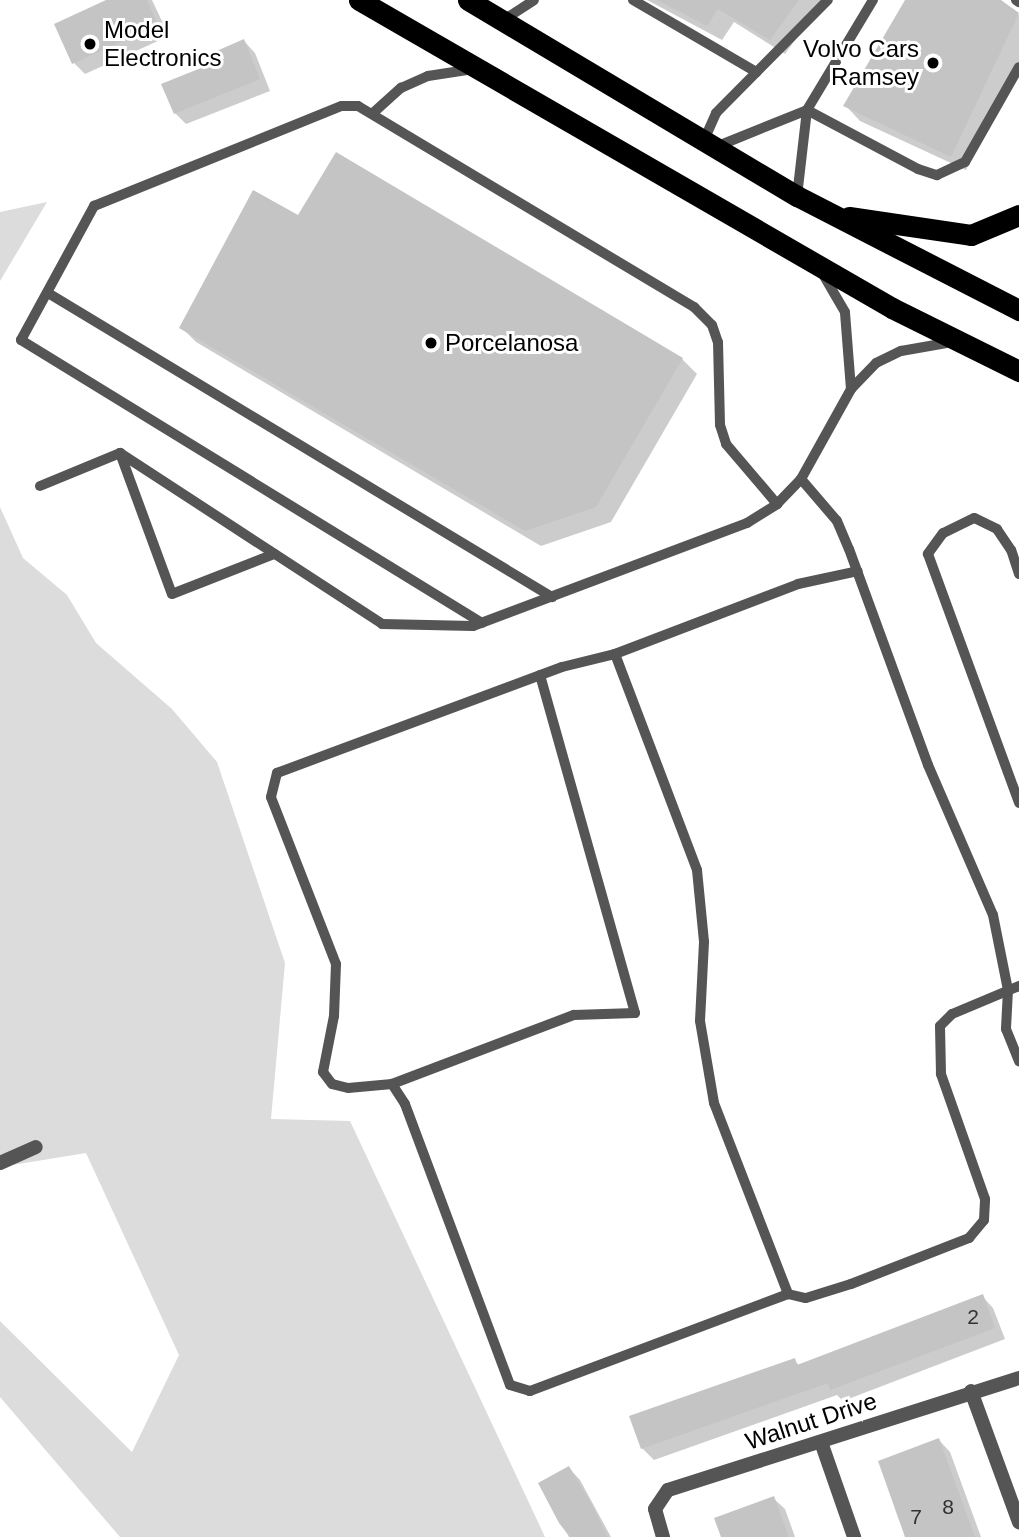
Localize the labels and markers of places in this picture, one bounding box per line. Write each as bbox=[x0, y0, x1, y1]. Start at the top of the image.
place label: Model Electronics bbox=[104, 16, 221, 72]
place label: Volvo Cars Ramsey bbox=[803, 35, 919, 91]
marker: Model Electronics bbox=[82, 36, 98, 52]
marker: Volvo Cars Ramsey bbox=[925, 55, 941, 71]
place label: Porcelanosa bbox=[445, 329, 578, 357]
marker: Porcelanosa bbox=[423, 335, 439, 351]

